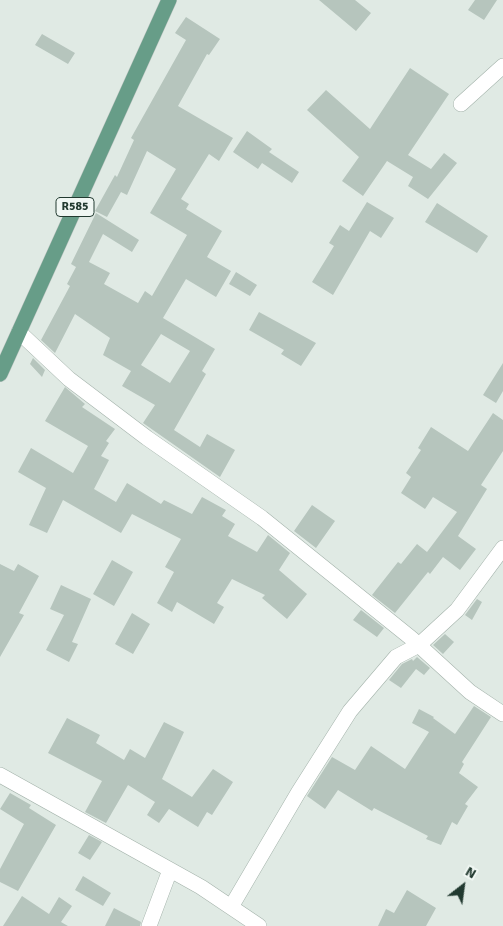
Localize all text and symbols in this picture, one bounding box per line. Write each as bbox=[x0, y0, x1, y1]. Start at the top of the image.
road number: R585 bbox=[56, 198, 94, 216]
north arrow bbox=[438, 861, 488, 911]
text: N bbox=[462, 863, 479, 882]

